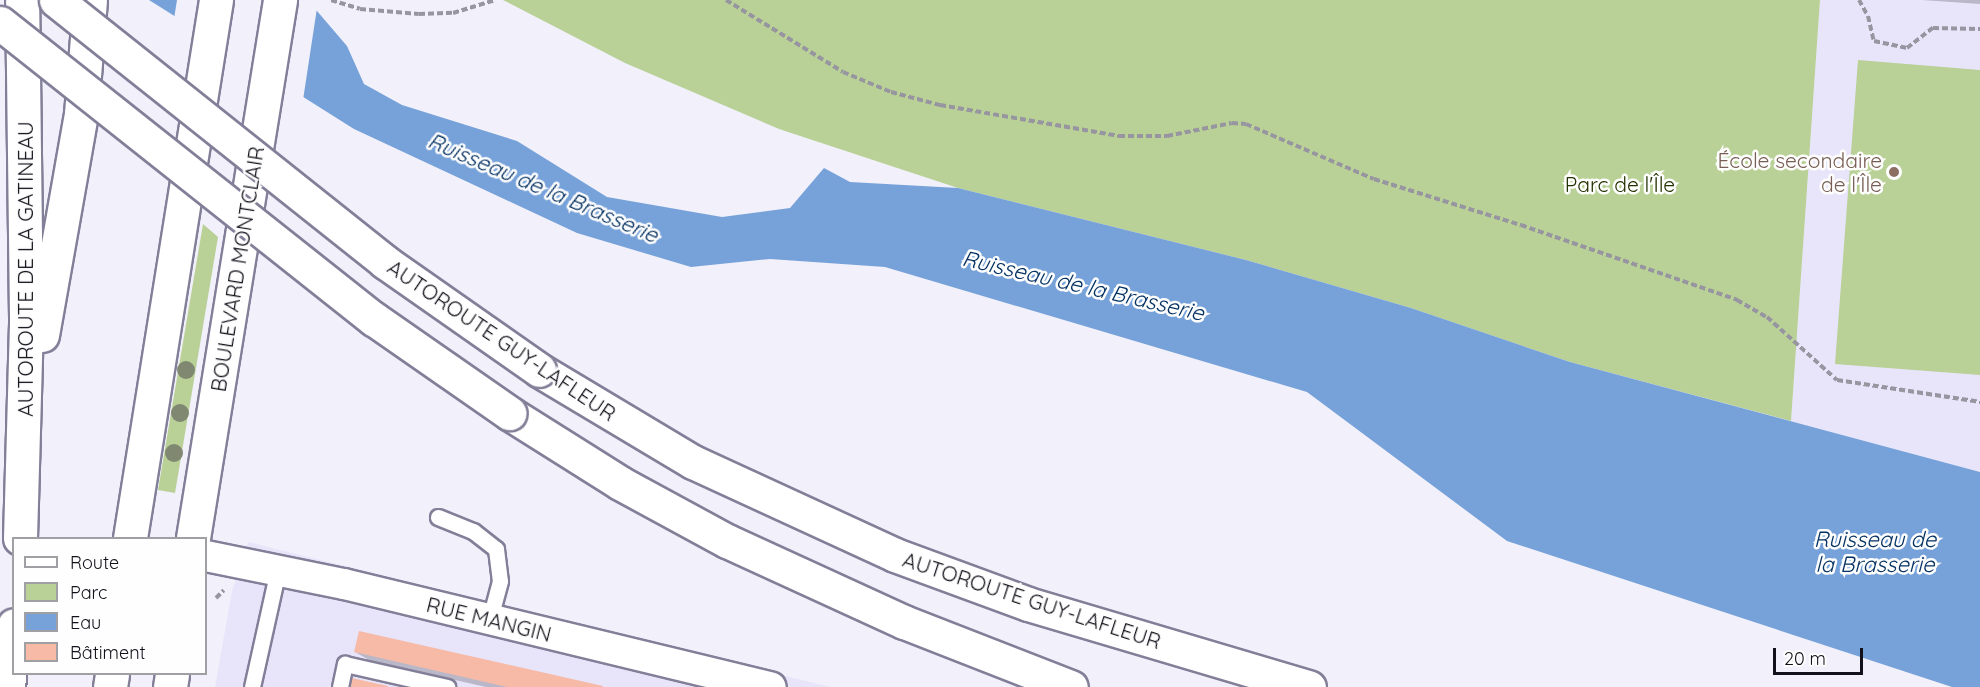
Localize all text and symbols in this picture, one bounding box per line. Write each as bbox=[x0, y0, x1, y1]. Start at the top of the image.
street label: AUTOROUTE DE LA GATINEAU bbox=[12, 121, 38, 417]
water label: Ruisseau de la Brasserie bbox=[424, 128, 662, 248]
street label: BOULEVARD MONTCLAIR bbox=[205, 144, 269, 394]
place label: École secondaire de l'Île bbox=[1717, 147, 1882, 197]
marker: École secondaire de l'Île bbox=[1887, 165, 1901, 179]
park label: Parc de l'Île bbox=[1565, 171, 1675, 197]
water label: Ruisseau de la Brasserie bbox=[960, 245, 1206, 327]
street label: AUTOROUTE GUY-LAFLEUR bbox=[383, 254, 621, 426]
water label: Ruisseau de la Brasserie bbox=[1814, 526, 1936, 578]
legend bbox=[12, 537, 207, 675]
street label: AUTOROUTE GUY-LAFLEUR bbox=[900, 546, 1164, 654]
text: Route bbox=[70, 551, 119, 574]
text: Parc bbox=[70, 581, 107, 604]
street label: RUE MANGIN bbox=[424, 591, 554, 647]
text: Eau bbox=[70, 611, 101, 634]
scale bar bbox=[1776, 636, 1866, 674]
text: Bâtiment bbox=[70, 641, 146, 664]
text: 20 m bbox=[1784, 647, 1826, 670]

